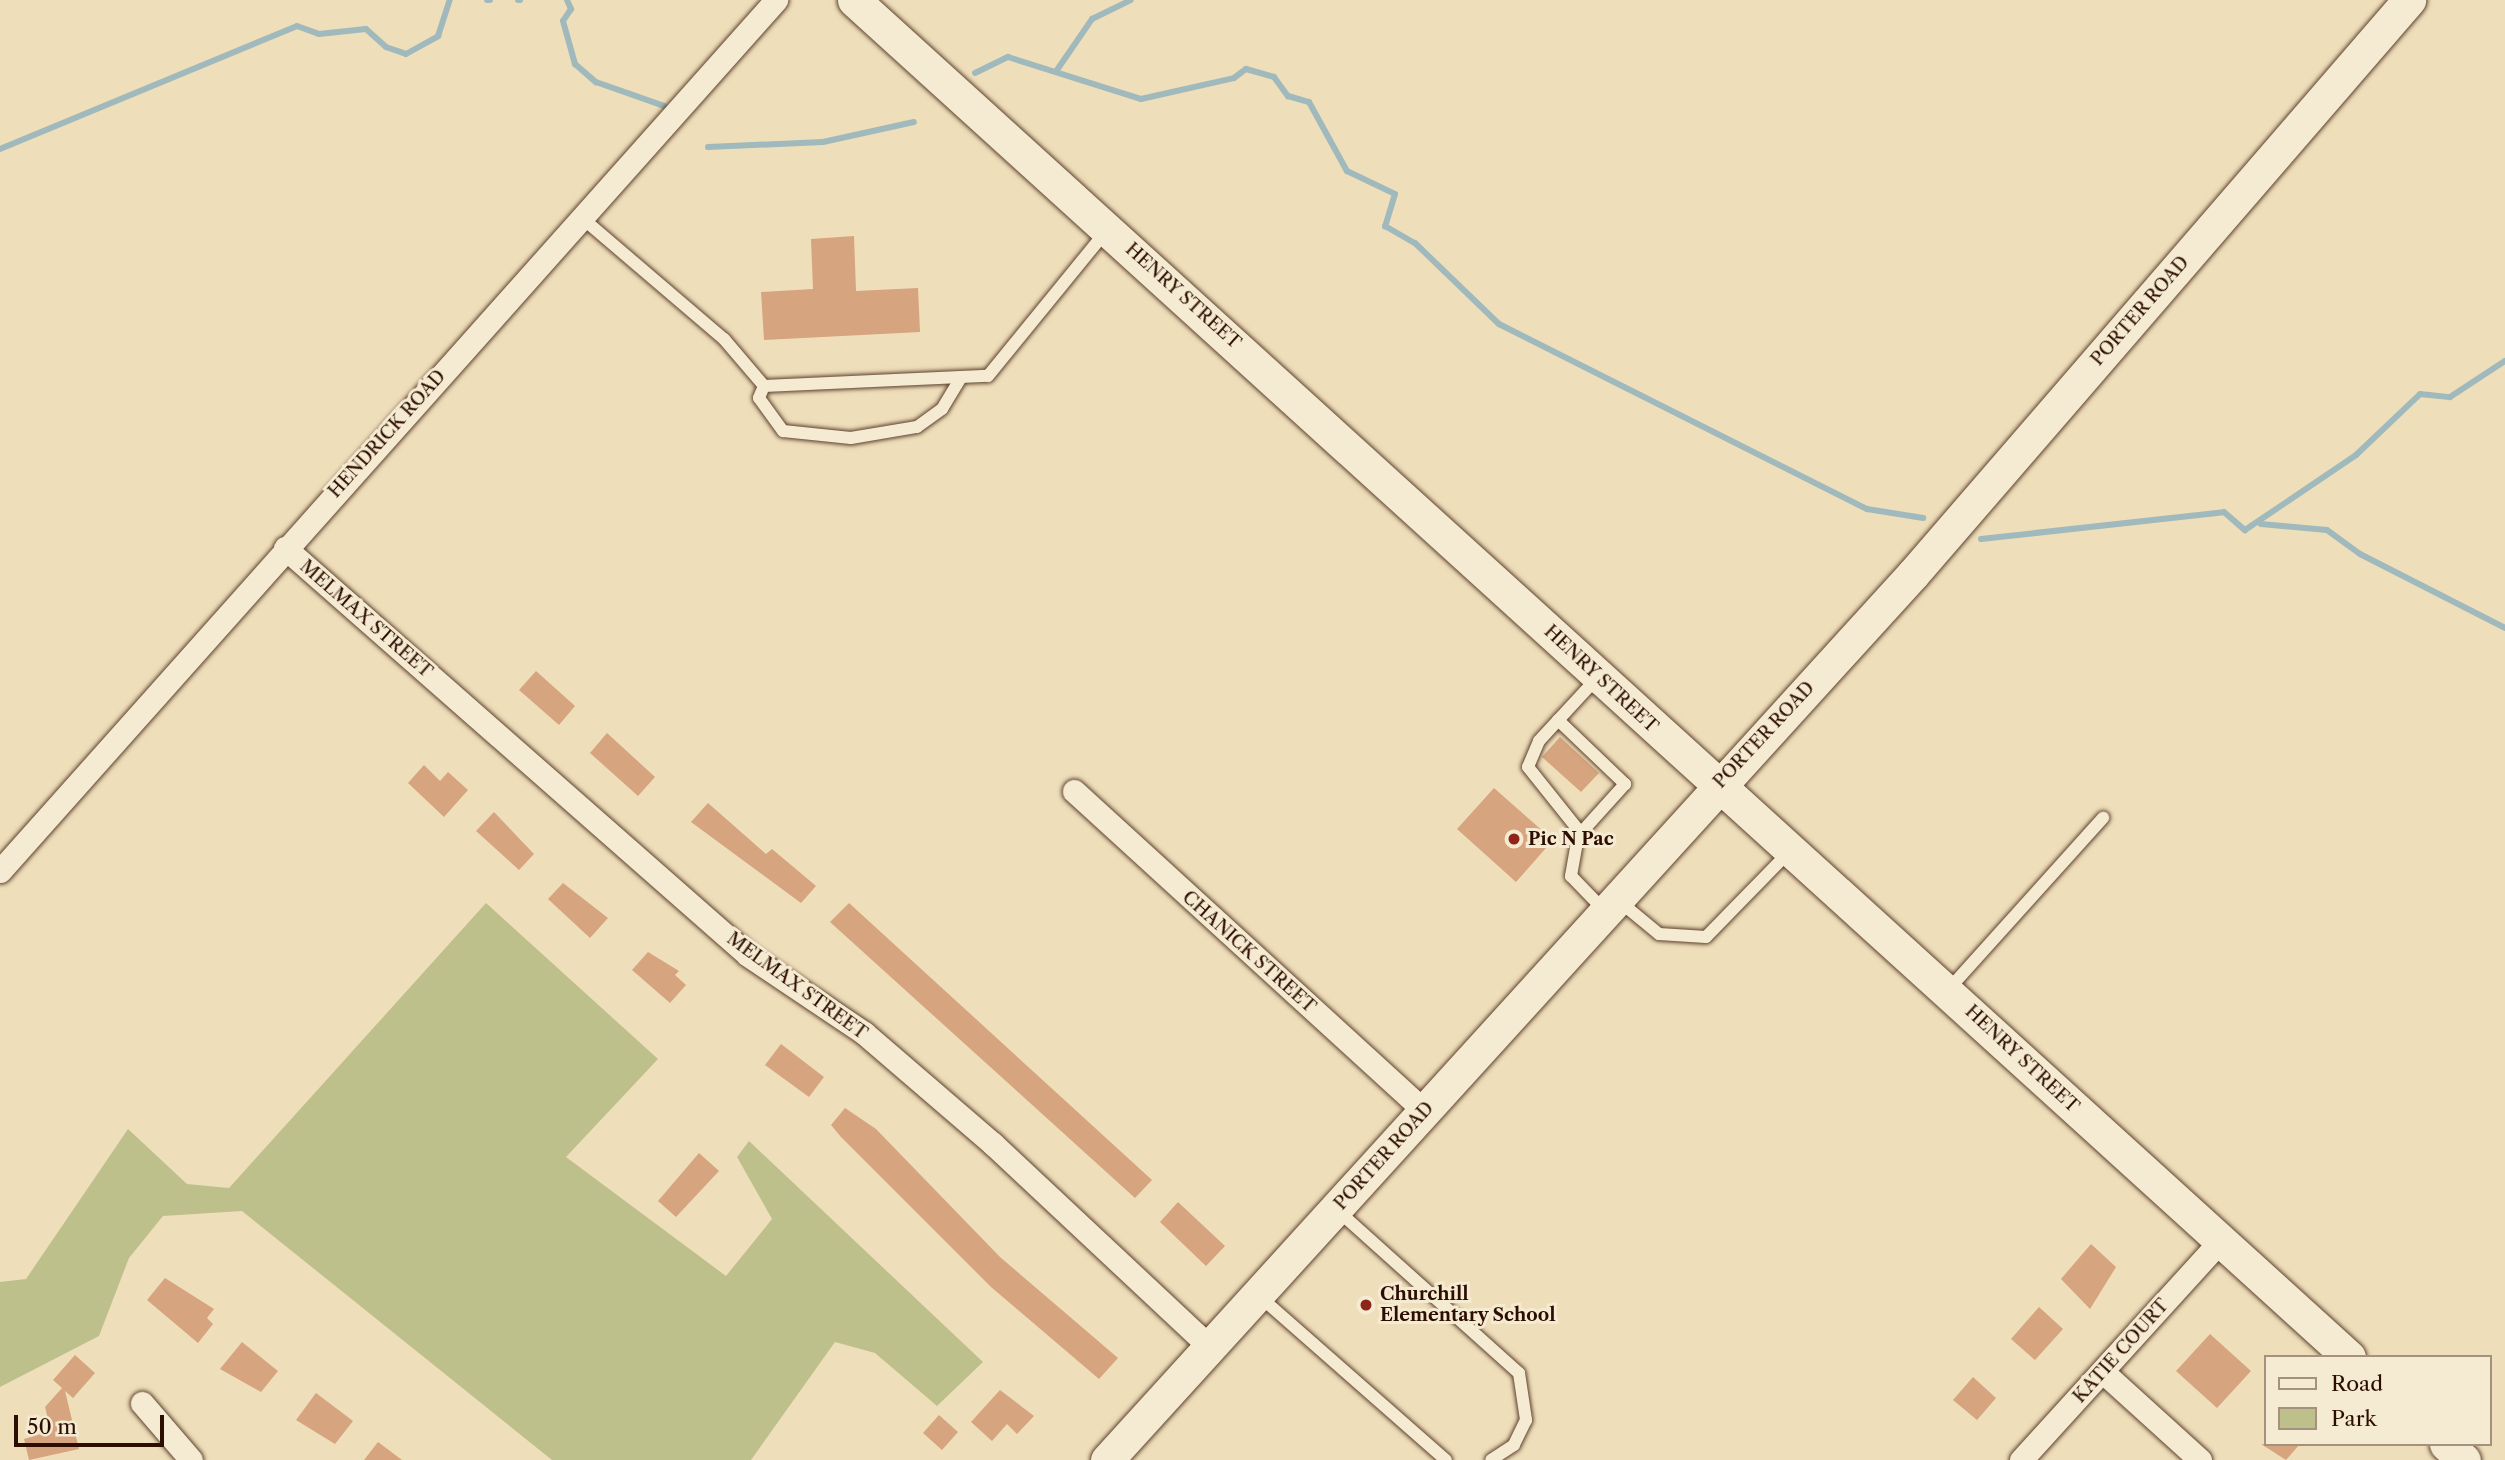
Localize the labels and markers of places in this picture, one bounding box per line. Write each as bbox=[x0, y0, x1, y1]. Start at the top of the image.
place label: Pic N Pac bbox=[1528, 828, 1614, 850]
marker: Pic N Pac bbox=[1506, 831, 1522, 847]
place label: Churchill Elementary School bbox=[1380, 1284, 1556, 1326]
marker: Churchill Elementary School bbox=[1358, 1297, 1374, 1313]

